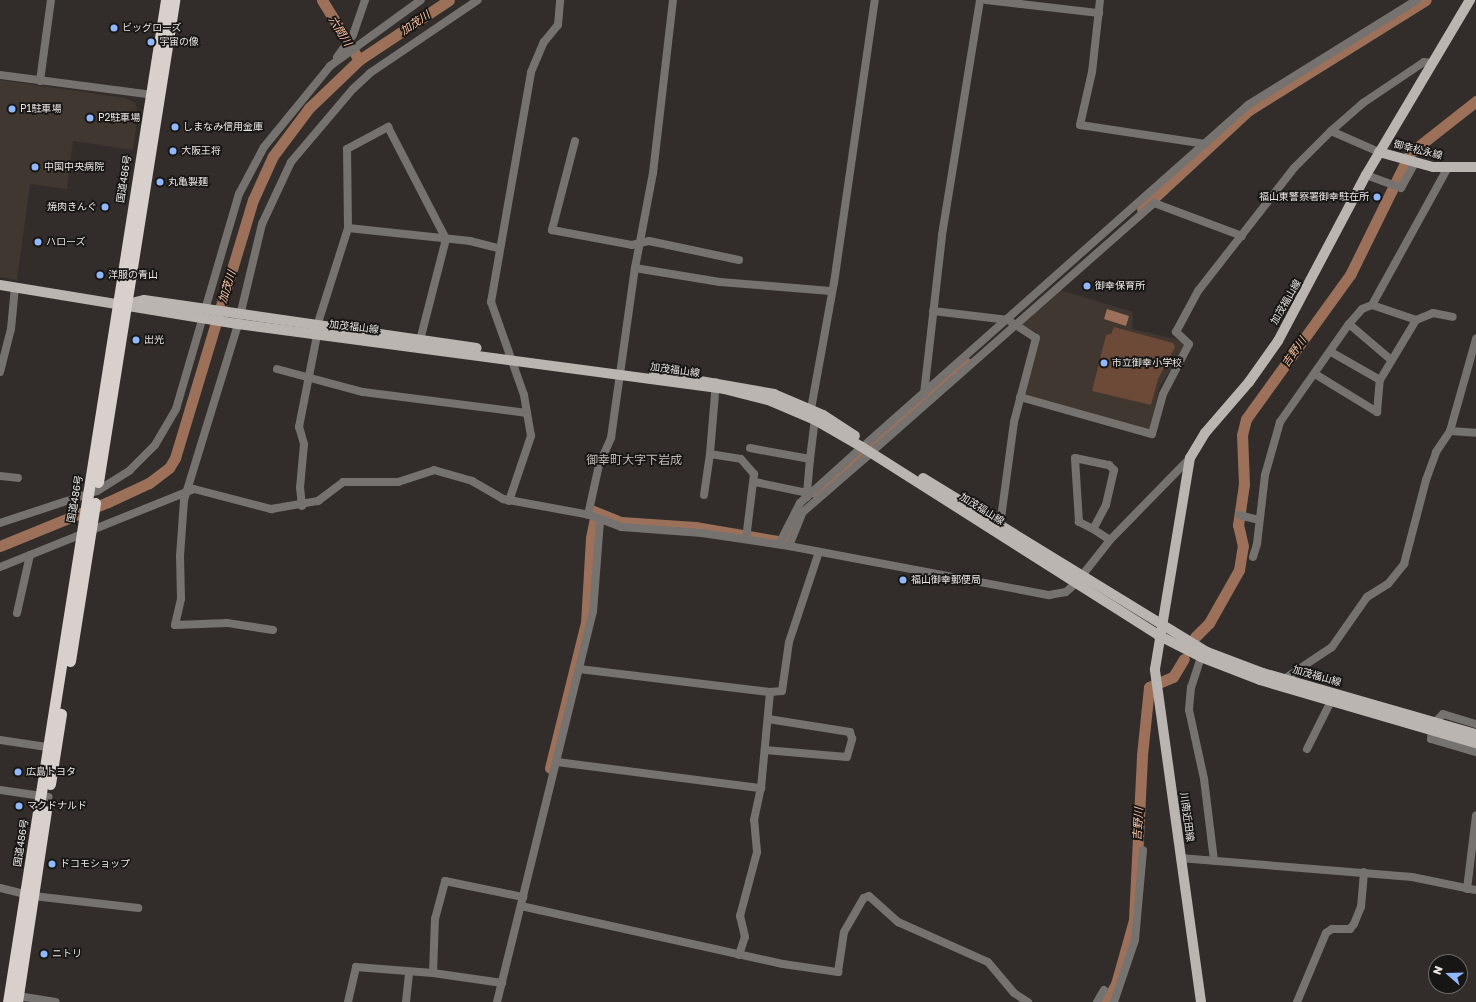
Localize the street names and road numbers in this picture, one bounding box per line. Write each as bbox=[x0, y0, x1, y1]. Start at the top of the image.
street label: 御幸松永線 bbox=[1392, 138, 1444, 162]
street label: 国道486号 bbox=[114, 154, 134, 204]
street label: 加茂福山線 bbox=[1268, 277, 1304, 327]
street label: 加茂福山線 bbox=[328, 318, 380, 336]
street label: 加茂福山線 bbox=[649, 361, 701, 379]
street label: 国道486号 bbox=[65, 474, 85, 524]
street label: 加茂福山線 bbox=[958, 491, 1006, 527]
street label: 加茂福山線 bbox=[1291, 663, 1343, 689]
street label: 川南近田線 bbox=[1178, 791, 1196, 843]
street label: 国道486号 bbox=[11, 818, 31, 868]

